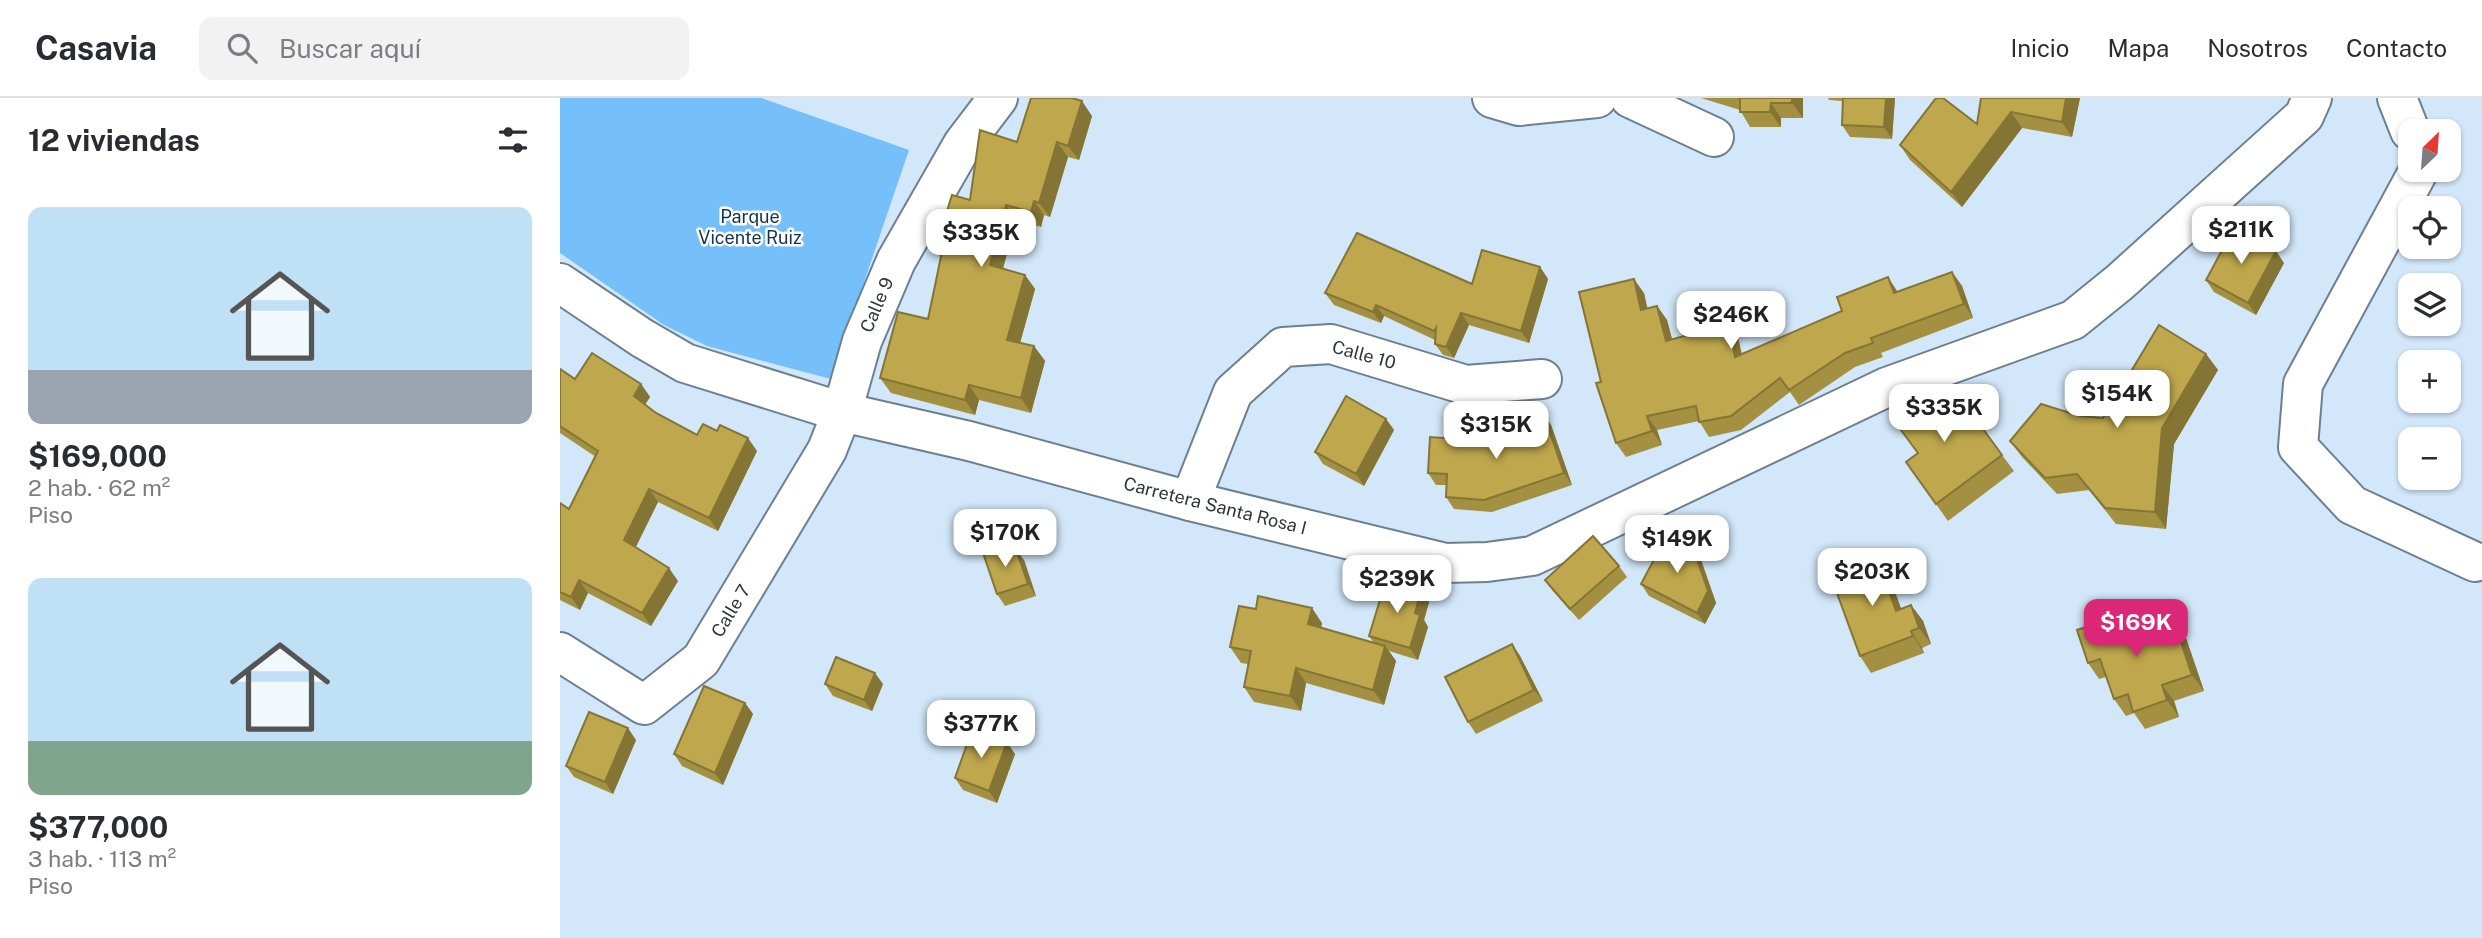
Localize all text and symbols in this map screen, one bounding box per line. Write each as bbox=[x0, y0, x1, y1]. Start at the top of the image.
search box bbox=[199, 17, 689, 80]
text: Casavia bbox=[35, 29, 157, 67]
icon: search bbox=[223, 29, 261, 67]
text: Buscar aquí bbox=[279, 33, 421, 64]
text: Inicio bbox=[2010, 34, 2069, 62]
text: Mapa bbox=[2107, 34, 2169, 62]
text: Nosotros bbox=[2207, 34, 2308, 62]
text: Contacto bbox=[2346, 34, 2447, 62]
north arrow bbox=[2398, 119, 2460, 182]
map controls bbox=[2398, 119, 2461, 490]
icon: filters bbox=[494, 121, 532, 159]
text: 12 viviendas bbox=[28, 122, 200, 158]
button: locate bbox=[2398, 196, 2461, 259]
park label: Parque Vicente Ruiz bbox=[698, 206, 802, 248]
pin: $211K bbox=[2192, 206, 2290, 266]
pin: $335K bbox=[932, 209, 1030, 269]
text: $211K bbox=[2208, 215, 2274, 242]
text: $335K bbox=[942, 218, 1020, 245]
icon: home bbox=[217, 253, 343, 379]
button: layers bbox=[2398, 273, 2461, 336]
street label: Calle 9 bbox=[856, 274, 898, 336]
pin: $246K bbox=[1682, 292, 1780, 351]
text: $246K bbox=[1692, 300, 1770, 327]
street label: Calle 10 bbox=[1330, 336, 1398, 373]
button: + bbox=[2398, 350, 2461, 413]
pin: $154K bbox=[2068, 370, 2166, 430]
text: $154K bbox=[2081, 379, 2153, 406]
pin: $335K bbox=[1895, 384, 1993, 444]
text: $335K bbox=[1905, 393, 1983, 420]
pin: $315K bbox=[1447, 402, 1545, 461]
text: $315K bbox=[1460, 410, 1532, 437]
button: − bbox=[2398, 427, 2461, 490]
text: $169,000 bbox=[28, 438, 167, 474]
street label: Carretera Santa Rosa I bbox=[1122, 473, 1309, 538]
text: 2 hab. · 62 m² bbox=[28, 474, 170, 501]
text: Piso bbox=[28, 501, 73, 528]
pin: $170K bbox=[956, 510, 1054, 569]
pin: $149K bbox=[1628, 516, 1726, 575]
text: $170K bbox=[970, 518, 1041, 545]
text: $149K bbox=[1641, 524, 1713, 551]
pin: $203K bbox=[1823, 548, 1921, 608]
pin: $239K bbox=[1348, 556, 1446, 615]
text: $203K bbox=[1834, 557, 1910, 584]
text: $239K bbox=[1358, 564, 1436, 591]
street label: Calle 7 bbox=[707, 581, 754, 641]
pin: $169K bbox=[2087, 600, 2185, 659]
text: $169K bbox=[2100, 608, 2172, 635]
icon: home bbox=[217, 624, 343, 750]
pin: $377K bbox=[932, 700, 1030, 760]
text: $377K bbox=[943, 709, 1019, 736]
text: $377,000 bbox=[28, 809, 168, 845]
text: 3 hab. · 113 m² bbox=[28, 845, 176, 872]
text: Piso bbox=[28, 872, 73, 899]

